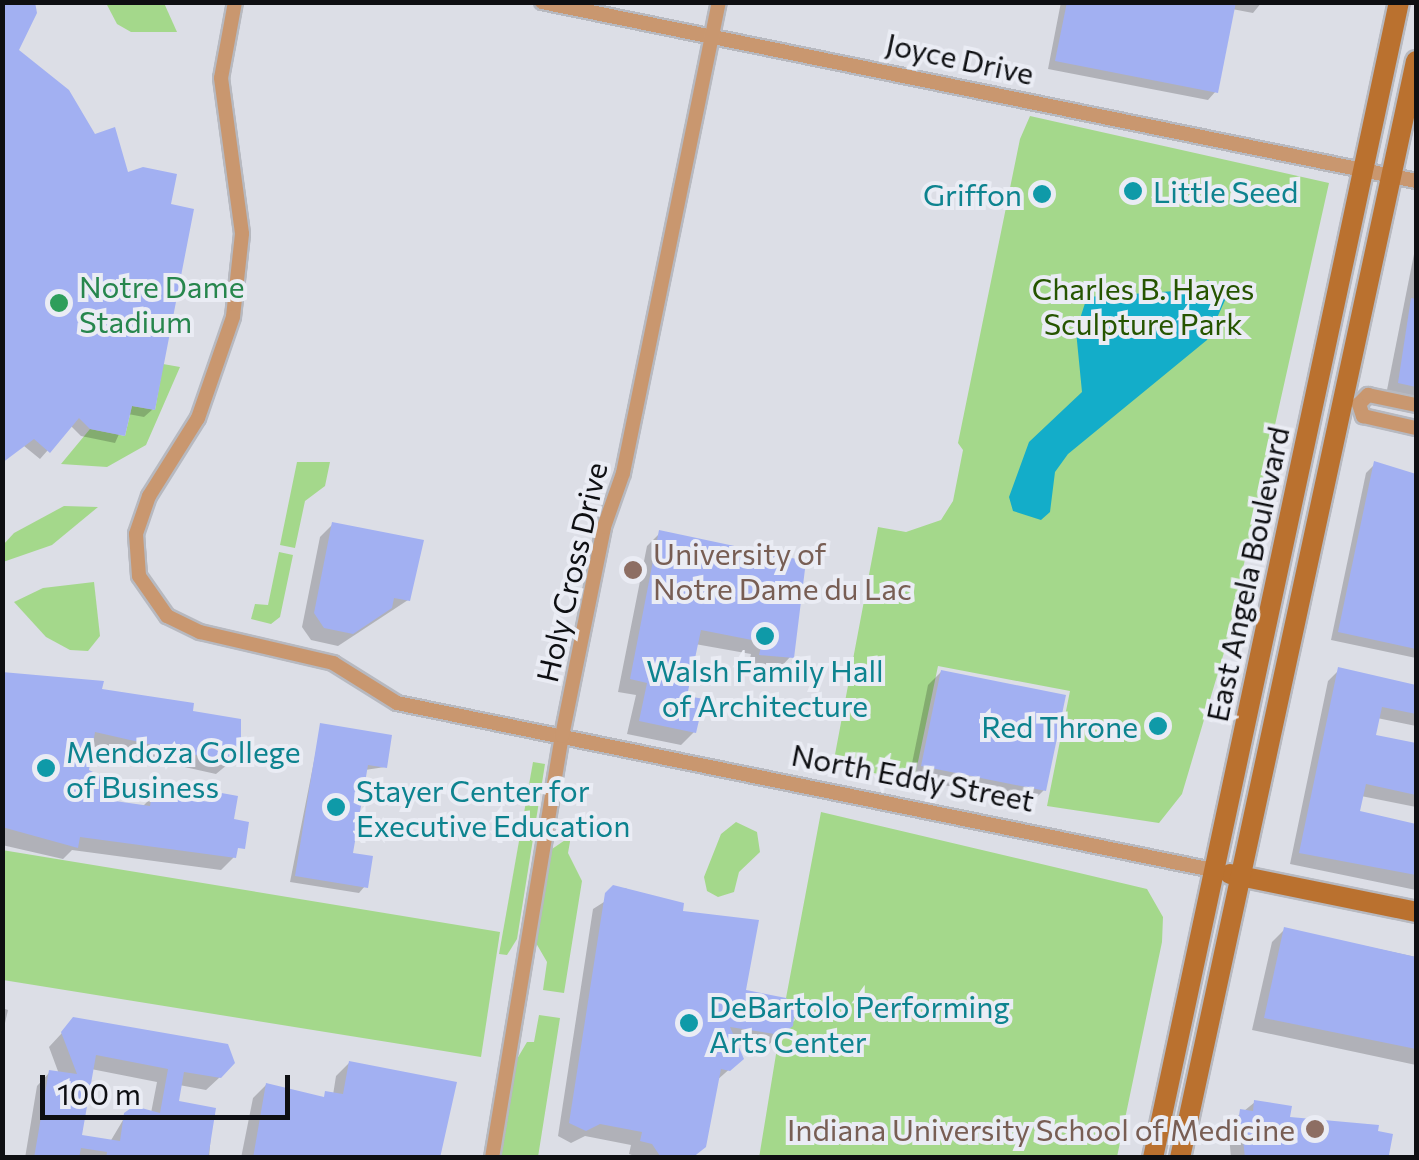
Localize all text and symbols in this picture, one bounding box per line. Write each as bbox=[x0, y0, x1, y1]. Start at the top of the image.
street label: Joyce Drive bbox=[883, 25, 1037, 91]
place label: Little Seed bbox=[1153, 173, 1298, 209]
place label: Griffon bbox=[923, 176, 1022, 212]
marker: Little Seed bbox=[1122, 180, 1144, 202]
marker: Griffon bbox=[1031, 183, 1053, 205]
place label: Notre Dame Stadium bbox=[79, 268, 244, 338]
park label: Charles B. Hayes Sculpture Park bbox=[1032, 270, 1254, 340]
marker: Notre Dame Stadium bbox=[48, 292, 70, 314]
street label: East Angela Boulevard bbox=[1198, 423, 1296, 725]
street label: Holy Cross Drive bbox=[528, 459, 614, 685]
place label: University of Notre Dame du Lac bbox=[653, 535, 912, 606]
marker: University of Notre Dame du Lac bbox=[622, 559, 644, 581]
marker: Walsh Family Hall of Architecture bbox=[754, 625, 776, 647]
place label: Walsh Family Hall of Architecture bbox=[646, 652, 884, 722]
place label: Red Throne bbox=[981, 708, 1138, 744]
marker: Red Throne bbox=[1147, 715, 1169, 737]
place label: Mendoza College of Business bbox=[66, 733, 301, 804]
street label: North Eddy Street bbox=[789, 736, 1037, 818]
marker: Mendoza College of Business bbox=[35, 757, 57, 779]
place label: Stayer Center for Executive Education bbox=[356, 772, 630, 842]
marker: Stayer Center for Executive Education bbox=[325, 796, 347, 818]
place label: DeBartolo Performing Arts Center bbox=[709, 988, 1010, 1058]
marker: DeBartolo Performing Arts Center bbox=[678, 1012, 700, 1034]
scale bar bbox=[45, 1055, 295, 1117]
text: 100 m bbox=[57, 1074, 141, 1111]
place label: Indiana University School of Medicine bbox=[787, 1111, 1295, 1147]
marker: Indiana University School of Medicine bbox=[1304, 1118, 1326, 1140]

